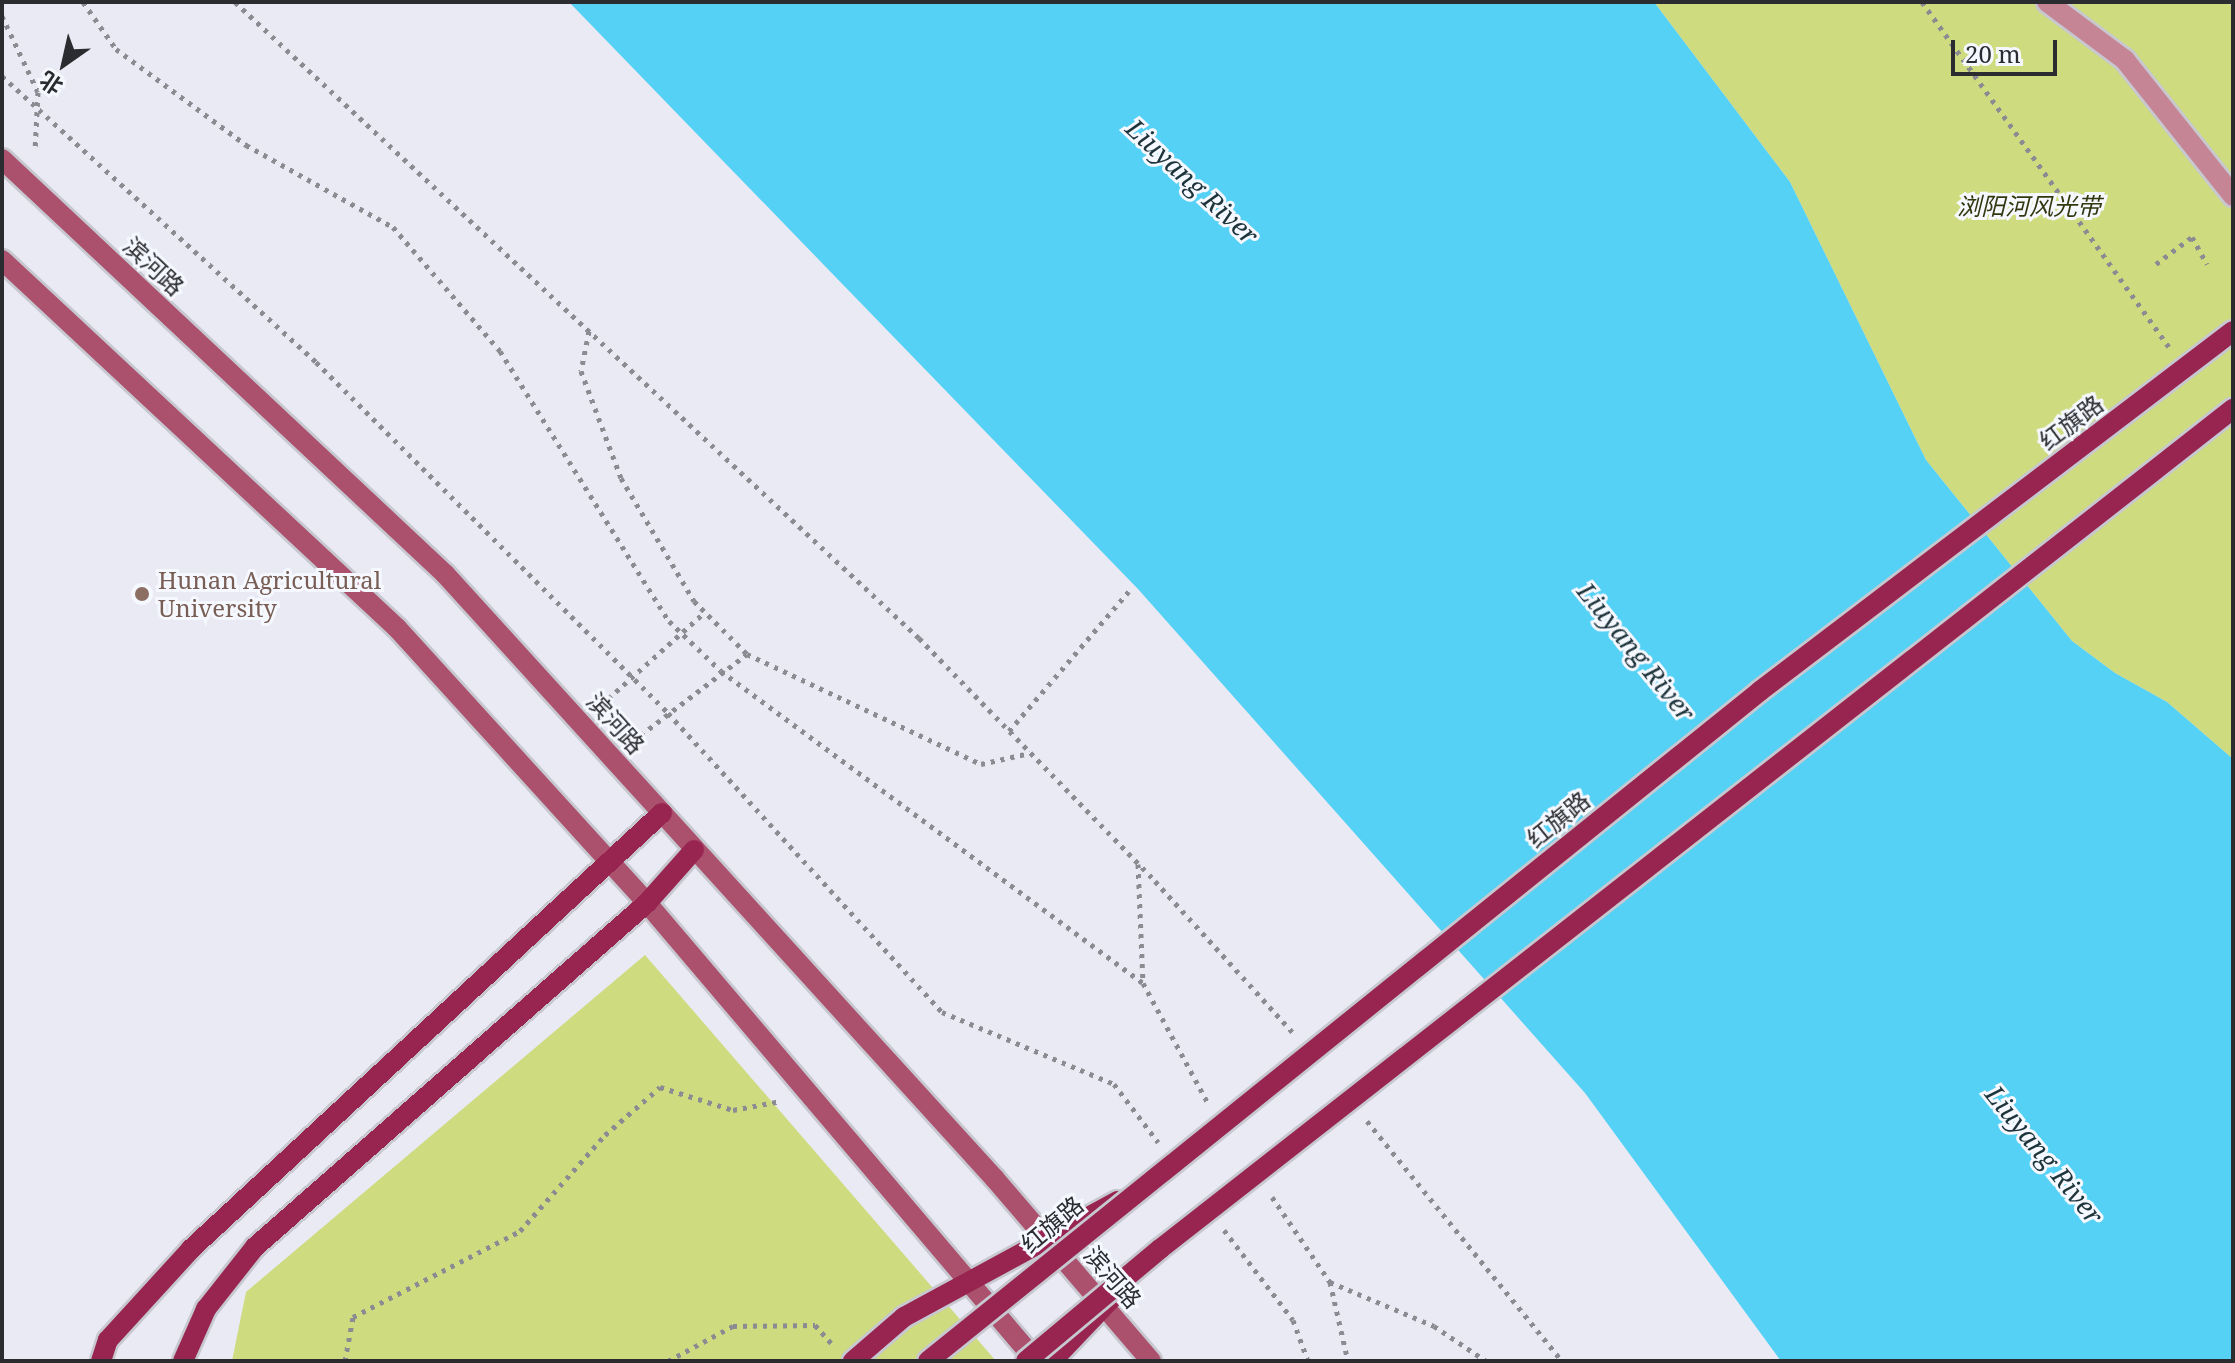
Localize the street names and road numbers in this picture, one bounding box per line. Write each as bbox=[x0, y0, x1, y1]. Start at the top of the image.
street label: 滨河路 bbox=[118, 231, 190, 301]
street label: 红旗路 bbox=[2034, 389, 2108, 455]
street label: 滨河路 bbox=[581, 687, 651, 759]
street label: 红旗路 bbox=[1521, 785, 1595, 853]
street label: 红旗路 bbox=[1015, 1190, 1089, 1258]
street label: 滨河路 bbox=[1079, 1240, 1147, 1314]

